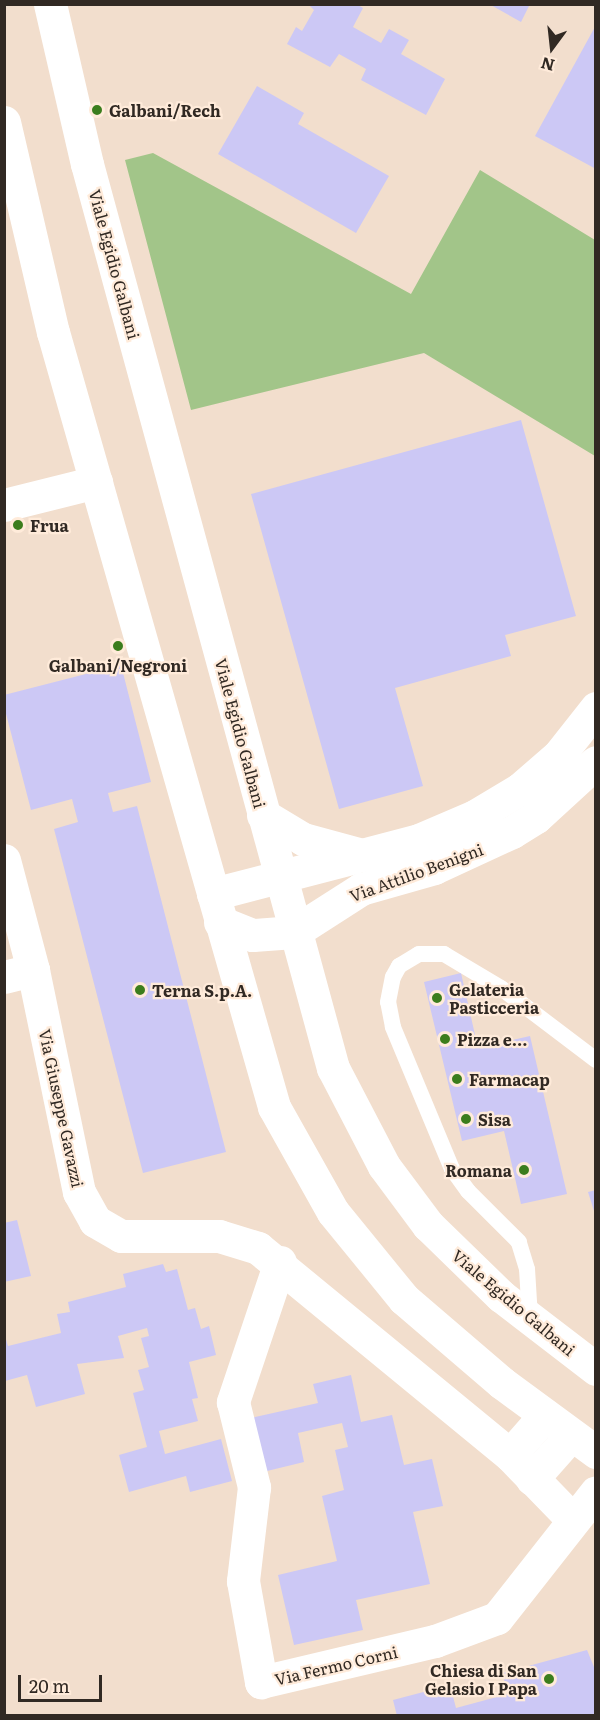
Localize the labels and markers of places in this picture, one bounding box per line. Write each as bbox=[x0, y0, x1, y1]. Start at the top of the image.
place label: Galbani/Rech bbox=[109, 100, 221, 120]
marker: Galbani/Rech bbox=[90, 103, 104, 117]
place label: Frua bbox=[30, 515, 69, 535]
marker: Frua bbox=[11, 518, 25, 532]
marker: Galbani/Negroni bbox=[111, 639, 125, 653]
place label: Galbani/Negroni bbox=[49, 655, 187, 675]
place label: Gelateria Pasticceria bbox=[449, 979, 539, 1017]
place label: Terna S.p.A. bbox=[152, 980, 252, 1000]
marker: Terna S.p.A. bbox=[133, 983, 147, 997]
marker: Gelateria Pasticceria bbox=[430, 991, 444, 1005]
place label: Pizza e... bbox=[457, 1029, 528, 1049]
marker: Pizza e... bbox=[438, 1032, 452, 1046]
place label: Farmacap bbox=[469, 1069, 550, 1089]
marker: Farmacap bbox=[450, 1072, 464, 1086]
place label: Sisa bbox=[478, 1109, 511, 1129]
marker: Sisa bbox=[459, 1112, 473, 1126]
place label: Romana bbox=[445, 1160, 512, 1180]
marker: Romana bbox=[517, 1163, 531, 1177]
place label: Chiesa di San Gelasio I Papa bbox=[425, 1660, 537, 1698]
marker: Chiesa di San Gelasio I Papa bbox=[542, 1672, 556, 1686]

